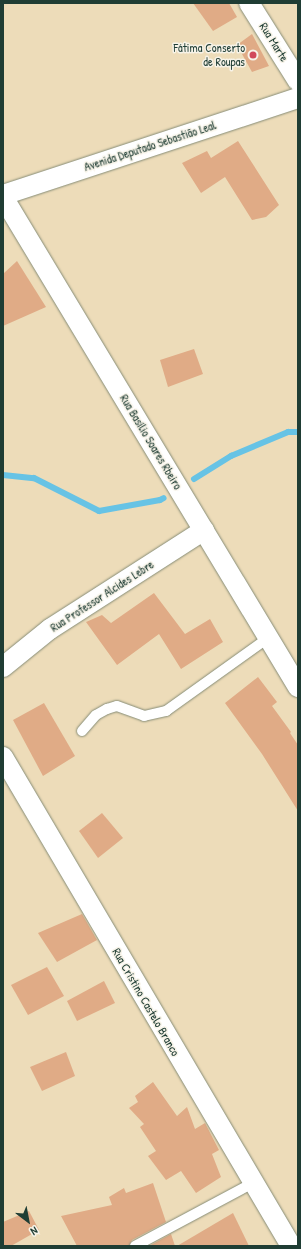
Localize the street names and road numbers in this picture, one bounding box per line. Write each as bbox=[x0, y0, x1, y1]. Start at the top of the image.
street label: Rua Marte bbox=[256, 20, 292, 64]
street label: Avenida Deputado Sebastião Leal bbox=[82, 118, 218, 174]
street label: Rua Basílio Soares Rbeiro bbox=[117, 392, 185, 492]
street label: Rua Professor Alcides Lebre bbox=[48, 557, 156, 635]
street label: Rua Cristino Castelo Branco bbox=[109, 946, 183, 1058]

